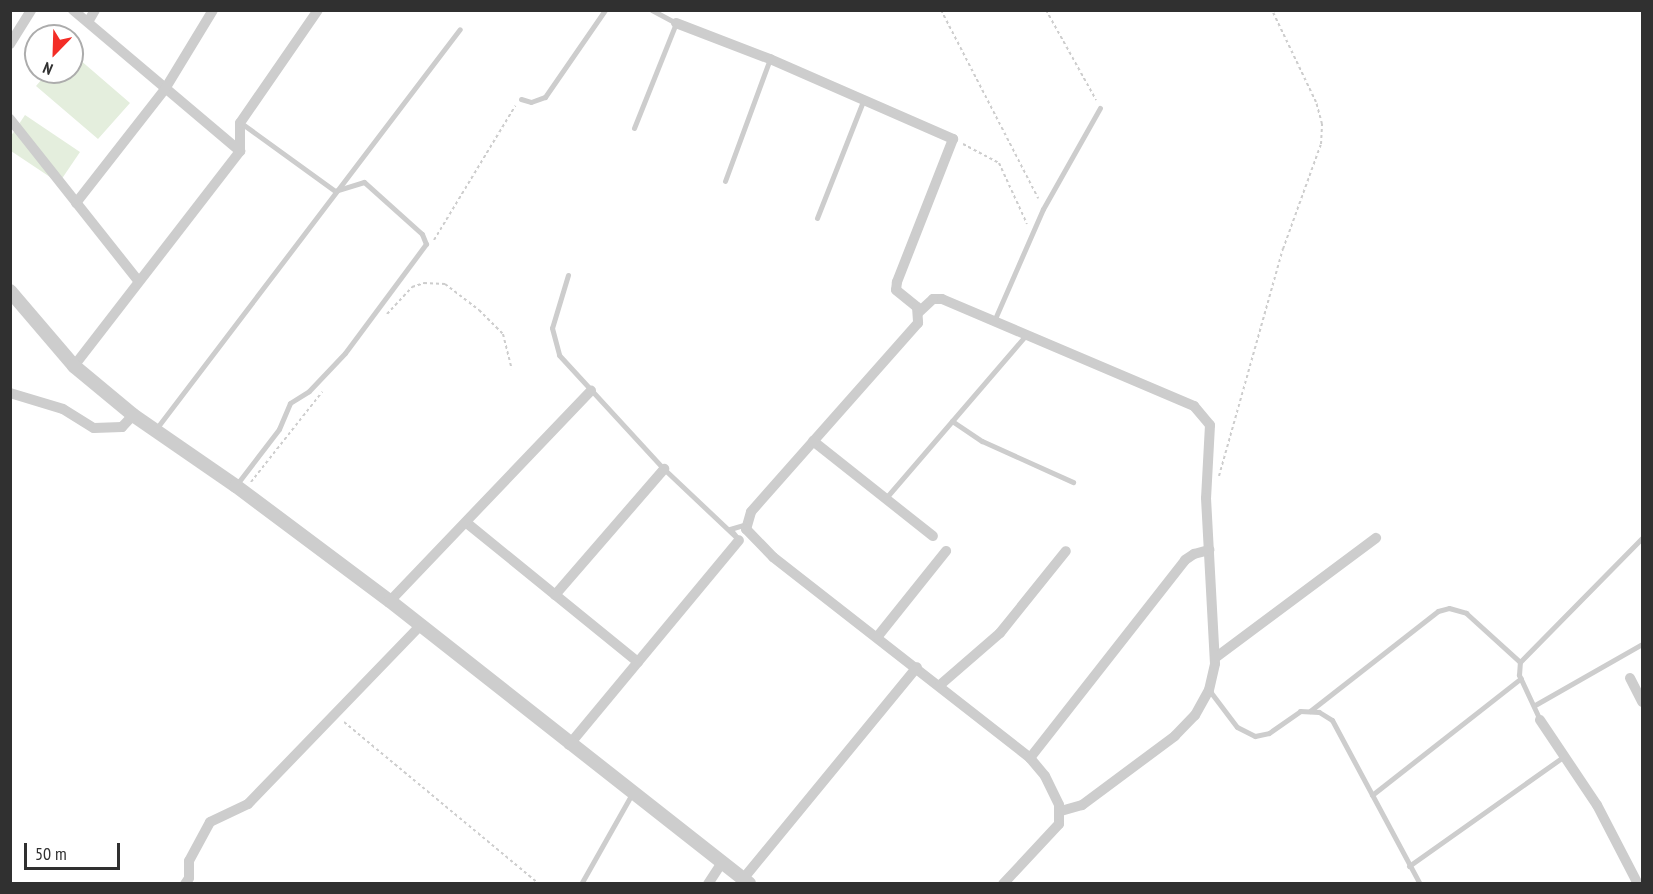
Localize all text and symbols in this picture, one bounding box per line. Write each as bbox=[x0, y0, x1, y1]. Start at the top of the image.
north arrow bbox=[24, 24, 84, 84]
text: N bbox=[40, 58, 56, 80]
scale bar bbox=[27, 831, 123, 869]
text: 50 m bbox=[35, 842, 67, 865]

